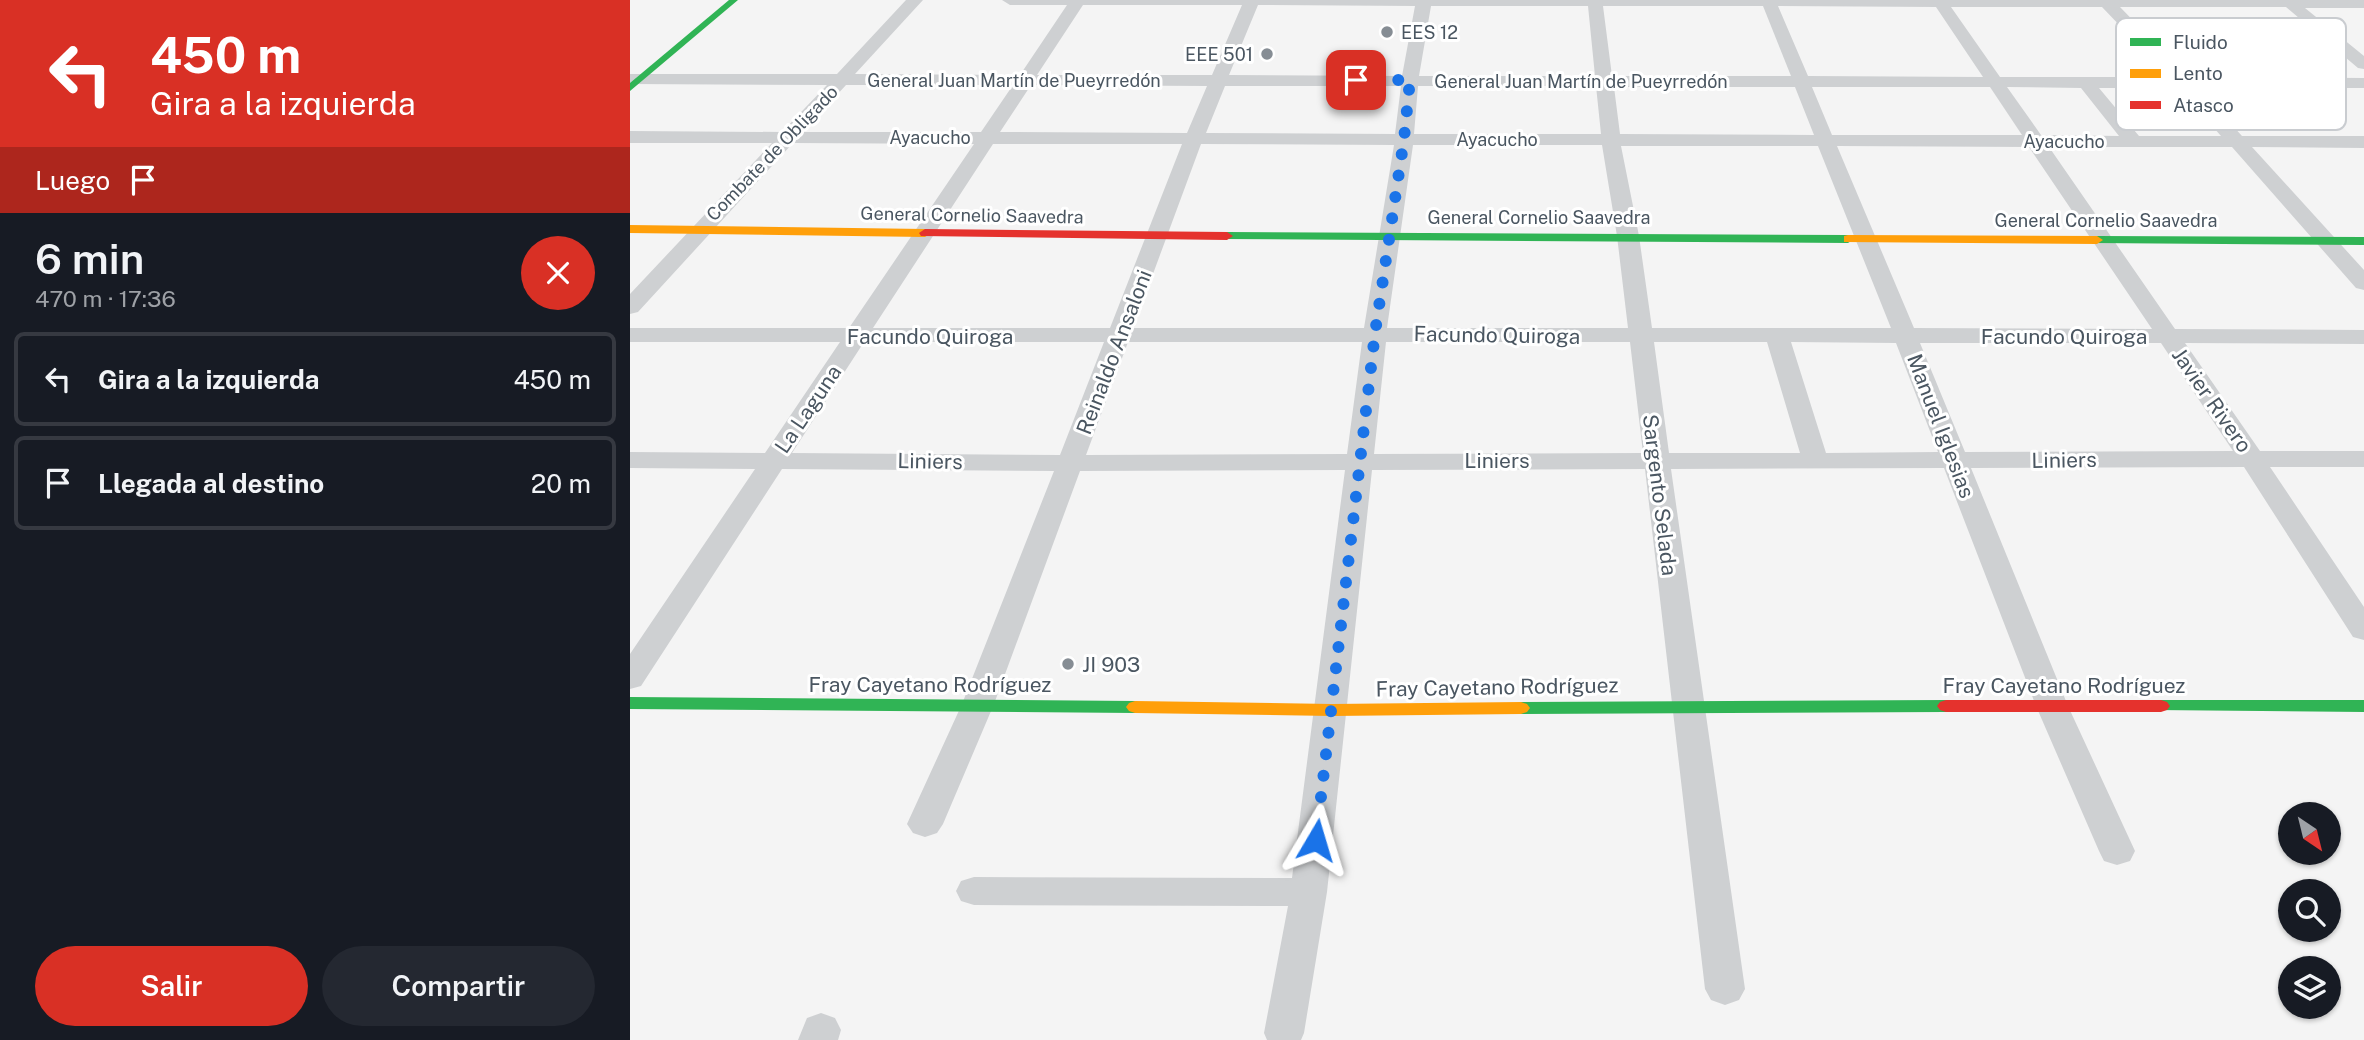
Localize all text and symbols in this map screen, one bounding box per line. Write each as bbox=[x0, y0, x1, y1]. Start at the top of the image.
legend bbox=[2116, 18, 2346, 130]
place label: EES 12 bbox=[1401, 22, 1458, 43]
marker: EES 12 bbox=[1379, 24, 1395, 40]
text: 450 m bbox=[150, 26, 301, 84]
icon: left bbox=[35, 28, 126, 119]
text: Fluido bbox=[2173, 31, 2228, 53]
place label: EEE 501 bbox=[1185, 44, 1253, 65]
marker: EEE 501 bbox=[1259, 46, 1275, 62]
pin bbox=[1326, 50, 1386, 110]
icon: arrive bbox=[1337, 61, 1375, 99]
text: Lento bbox=[2173, 62, 2223, 84]
street label: General Juan Martín de Pueyrredón bbox=[867, 70, 1161, 91]
street label: General Juan Martín de Pueyrredón bbox=[1434, 71, 1728, 92]
street label: Combate de Obligado bbox=[702, 81, 842, 225]
text: Gira a la izquierda bbox=[150, 85, 416, 122]
text: Atasco bbox=[2173, 94, 2234, 116]
street label: Ayacucho bbox=[889, 127, 971, 148]
street label: Ayacucho bbox=[1456, 129, 1538, 150]
street label: Ayacucho bbox=[2023, 131, 2105, 152]
icon: arrive bbox=[124, 161, 162, 199]
text: Luego bbox=[35, 165, 110, 196]
street label: General Cornelio Saavedra bbox=[860, 203, 1084, 227]
street label: General Cornelio Saavedra bbox=[1427, 207, 1651, 228]
street label: General Cornelio Saavedra bbox=[1994, 210, 2218, 231]
text: 6 min bbox=[35, 234, 144, 283]
button: close bbox=[521, 236, 595, 310]
street label: Reinaldo Ansaloni bbox=[1071, 266, 1157, 438]
text: 470 m · 17:36 bbox=[35, 285, 176, 312]
street label: Facundo Quiroga bbox=[1413, 321, 1581, 349]
street label: Facundo Quiroga bbox=[847, 324, 1013, 349]
street label: Facundo Quiroga bbox=[1981, 324, 2147, 349]
street label: Javier Rivero bbox=[2167, 343, 2257, 457]
street label: Manuel Iglesias bbox=[1902, 350, 1980, 502]
icon: left bbox=[39, 360, 77, 398]
street label: La Laguna bbox=[769, 360, 847, 458]
text: Gira a la izquierda bbox=[98, 364, 320, 395]
text: 450 m bbox=[514, 364, 591, 395]
street label: Sargento Selada bbox=[1638, 413, 1682, 577]
street label: Liniers bbox=[2031, 447, 2097, 473]
street label: Liniers bbox=[897, 448, 963, 474]
street label: Liniers bbox=[1464, 448, 1530, 473]
icon: arrive bbox=[39, 464, 77, 502]
text: Llegada al destino bbox=[98, 468, 324, 499]
text: 20 m bbox=[531, 468, 591, 499]
place label: JI 903 bbox=[1082, 652, 1140, 677]
marker: JI 903 bbox=[1060, 656, 1076, 672]
street label: Fray Cayetano Rodríguez bbox=[809, 672, 1051, 697]
street label: Fray Cayetano Rodríguez bbox=[1375, 672, 1619, 702]
street label: Fray Cayetano Rodríguez bbox=[1943, 673, 2185, 698]
north arrow bbox=[2278, 802, 2342, 864]
map controls bbox=[2278, 802, 2341, 1019]
position arrow bbox=[1279, 803, 1353, 877]
button: search bbox=[2278, 879, 2341, 942]
button: Salir bbox=[35, 946, 308, 1026]
button: Compartir bbox=[322, 946, 595, 1026]
button: layers bbox=[2278, 956, 2341, 1019]

